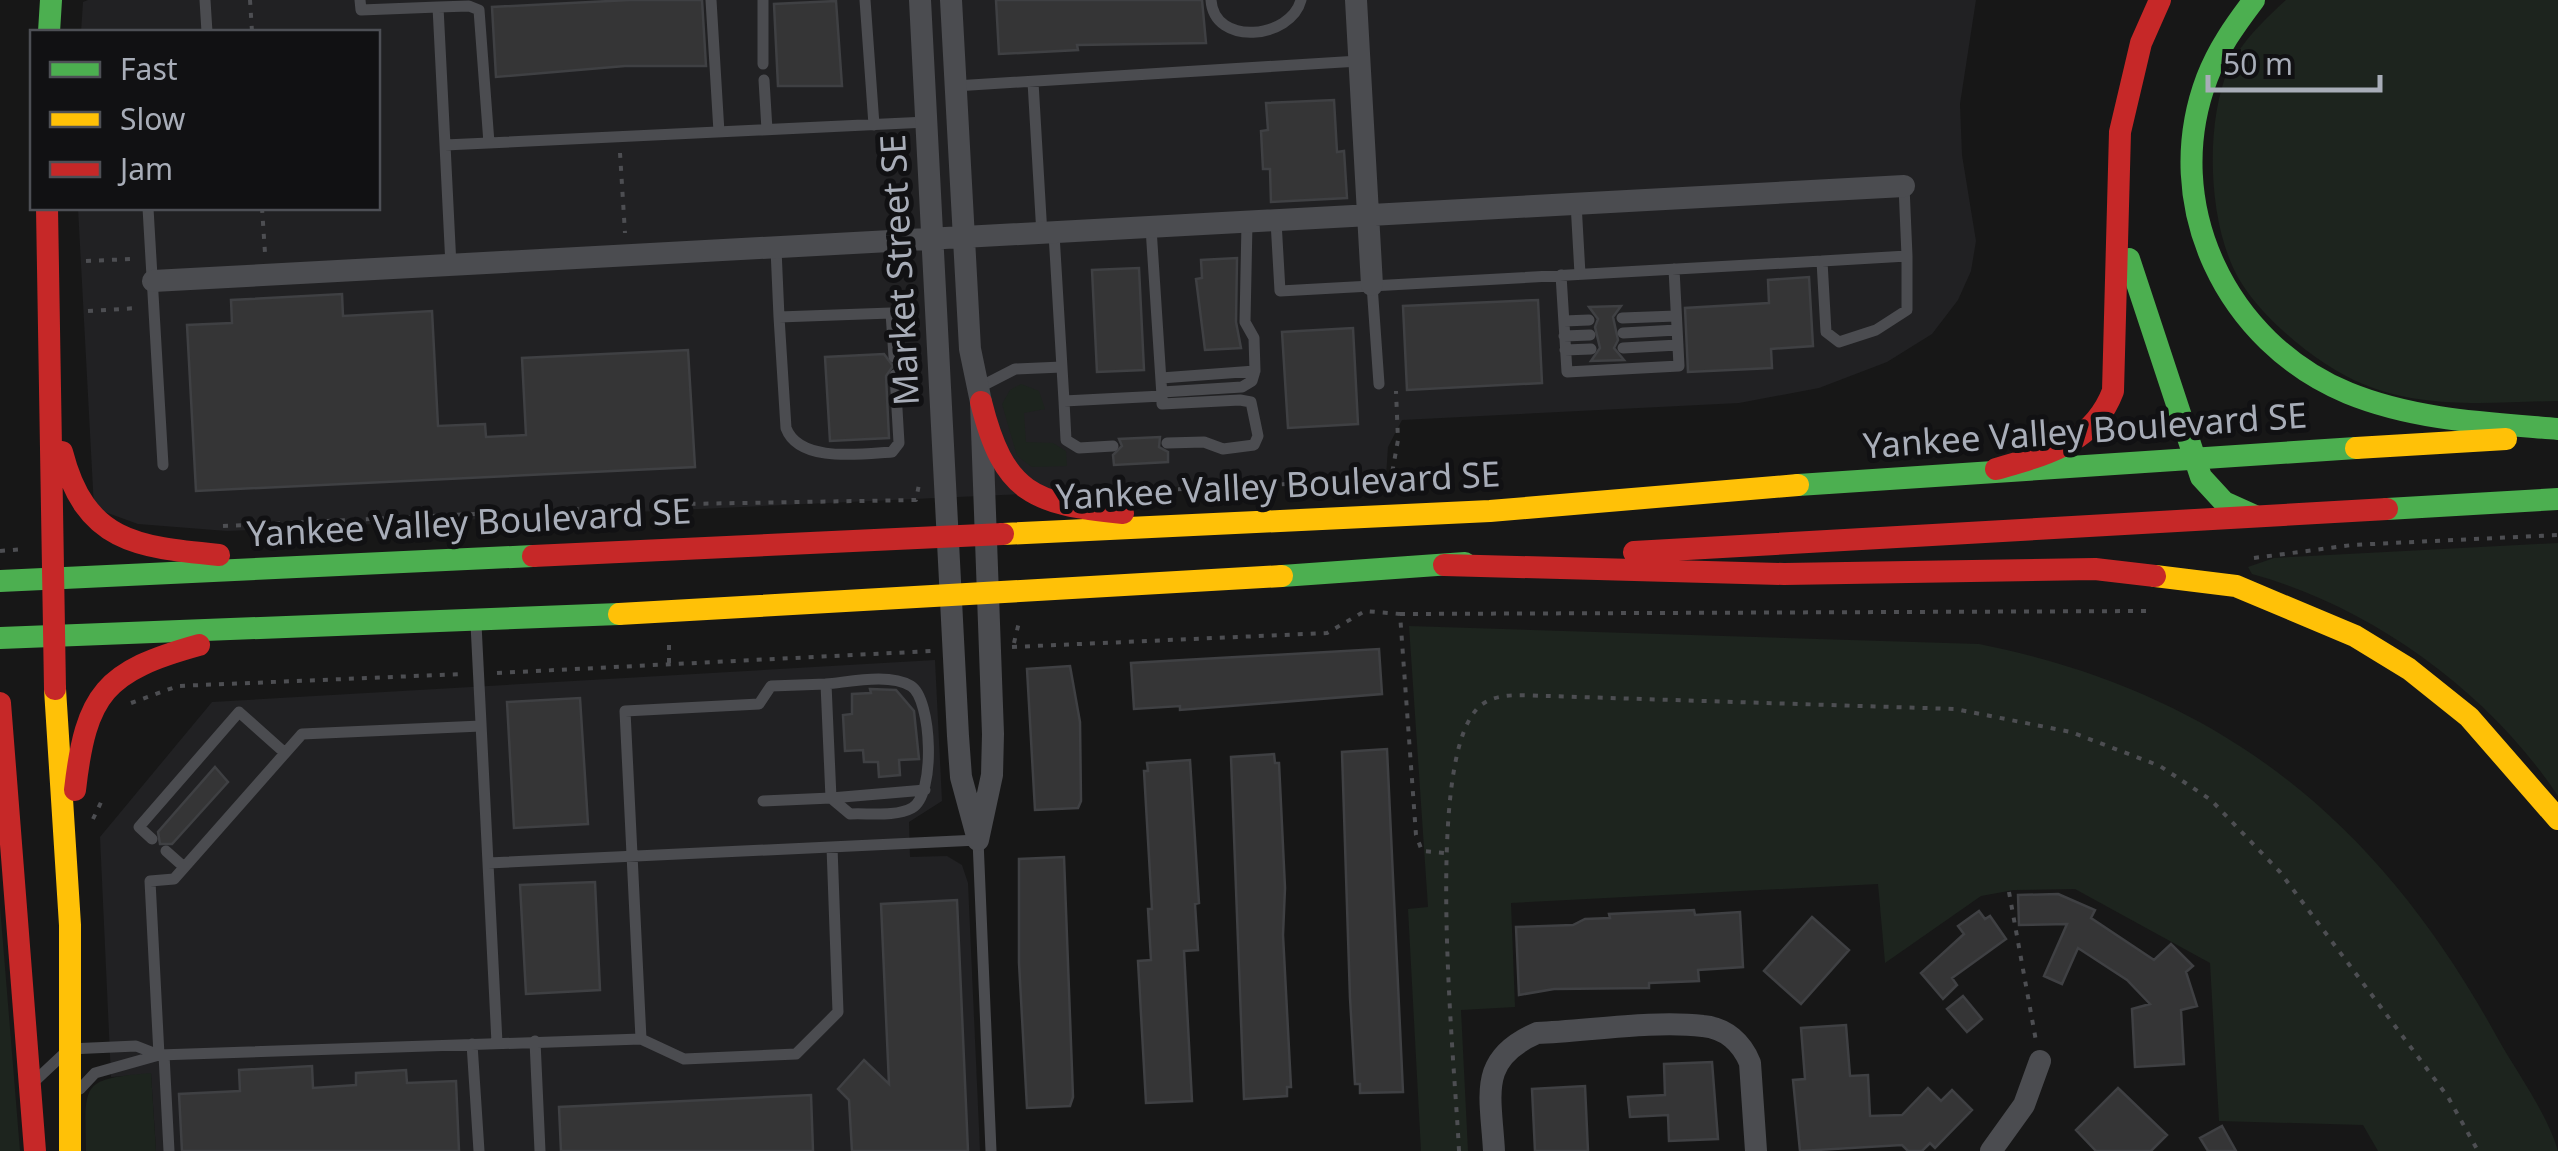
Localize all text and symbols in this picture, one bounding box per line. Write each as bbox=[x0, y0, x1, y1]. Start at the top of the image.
legend bbox=[30, 30, 380, 210]
scale bar bbox=[2208, 30, 2380, 92]
text: 50 m bbox=[2223, 43, 2293, 84]
text: Fast bbox=[120, 48, 178, 89]
text: Slow bbox=[120, 98, 186, 139]
street label: Market Street SE bbox=[868, 133, 929, 407]
text: Jam bbox=[117, 148, 173, 189]
street label: Yankee Valley Boulevard SE bbox=[1861, 391, 2308, 468]
street label: Yankee Valley Boulevard SE bbox=[1055, 449, 1501, 520]
street label: Yankee Valley Boulevard SE bbox=[246, 486, 692, 557]

